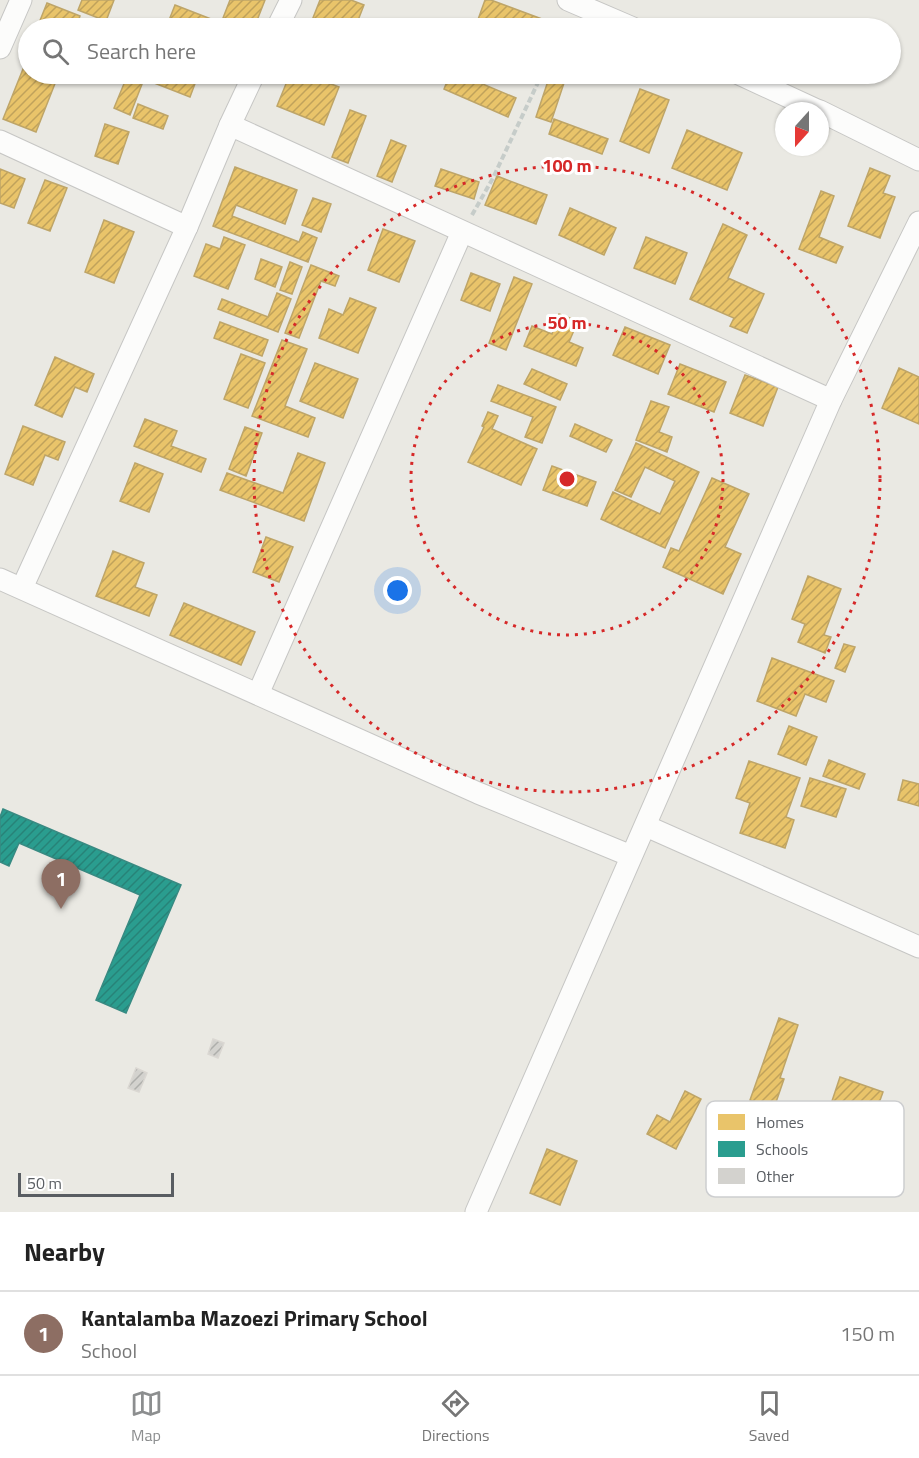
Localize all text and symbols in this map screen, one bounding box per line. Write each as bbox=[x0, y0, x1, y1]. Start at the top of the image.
search box bbox=[18, 18, 901, 84]
text: Search here bbox=[87, 34, 196, 68]
icon: search bbox=[39, 35, 72, 68]
north arrow bbox=[775, 102, 829, 156]
text: 100 m bbox=[542, 152, 592, 179]
text: 50 m bbox=[547, 309, 587, 336]
centre of rings bbox=[557, 469, 577, 489]
your location bbox=[383, 576, 412, 605]
pin: 1 bbox=[42, 860, 80, 909]
legend bbox=[706, 1101, 904, 1197]
text: Homes bbox=[756, 1110, 804, 1134]
text: Schools bbox=[756, 1137, 808, 1161]
text: Other bbox=[756, 1164, 795, 1188]
scale bar bbox=[18, 1170, 174, 1198]
text: 50 m bbox=[27, 1171, 62, 1195]
text: Nearby bbox=[24, 1232, 105, 1271]
text: Kantalamba Mazoezi Primary School bbox=[81, 1301, 428, 1335]
text: 1 bbox=[38, 1318, 49, 1349]
text: 150 m bbox=[840, 1318, 895, 1349]
text: School bbox=[81, 1335, 137, 1366]
tab: Map bbox=[130, 1387, 163, 1447]
tab: Directions bbox=[422, 1387, 490, 1447]
tab: Saved bbox=[749, 1387, 789, 1447]

